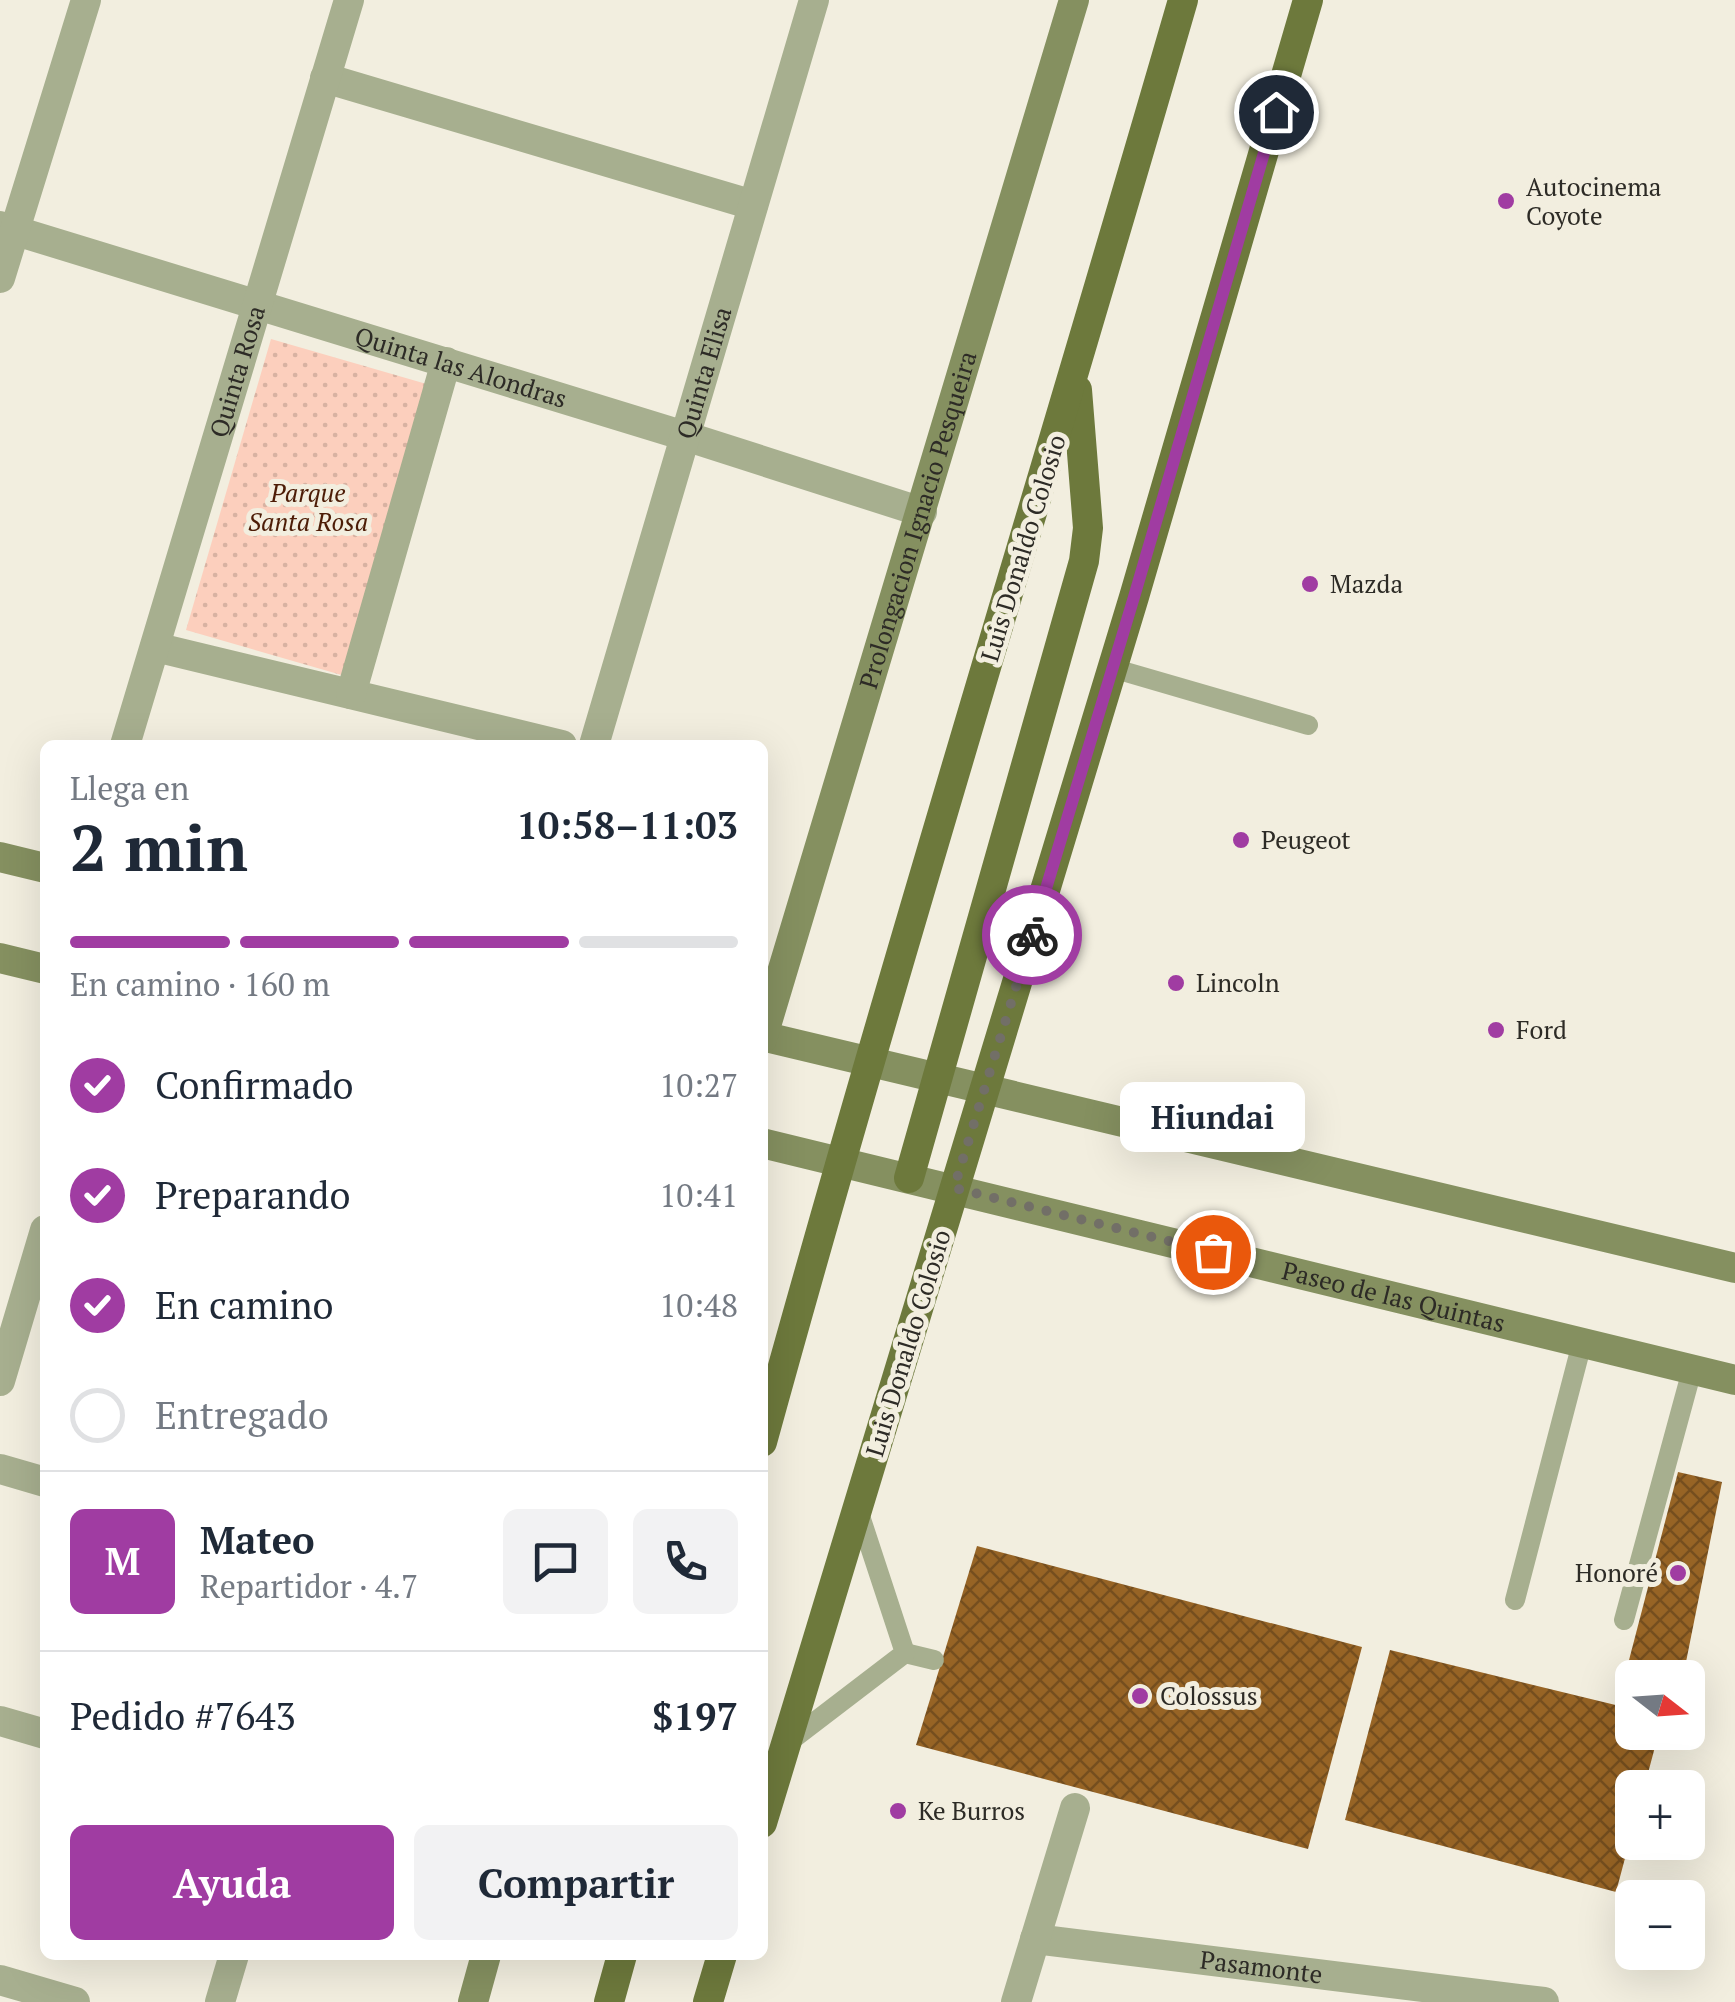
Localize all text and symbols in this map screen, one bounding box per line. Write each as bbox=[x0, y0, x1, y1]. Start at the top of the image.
pin bbox=[1234, 70, 1319, 155]
icon: home bbox=[1249, 85, 1304, 140]
place label: Autocinema Coyote bbox=[1526, 170, 1662, 232]
marker: Autocinema Coyote bbox=[1495, 190, 1517, 212]
street label: Quinta Rosa bbox=[201, 301, 272, 441]
street label: Quinta Elisa bbox=[668, 302, 739, 443]
street label: Quinta las Alondras bbox=[351, 319, 571, 415]
street label: Prolongacion Ignacio Pesqueira bbox=[851, 347, 984, 693]
street label: Luis Donaldo Colosio bbox=[972, 430, 1073, 665]
park label: Parque Santa Rosa bbox=[248, 476, 368, 538]
place label: Mazda bbox=[1330, 567, 1403, 600]
marker: Mazda bbox=[1299, 573, 1321, 595]
text: Llega en bbox=[70, 767, 189, 809]
text: 10:58–11:03 bbox=[516, 800, 738, 850]
text: 2 min bbox=[70, 803, 248, 890]
place label: Peugeot bbox=[1261, 823, 1351, 856]
marker: Peugeot bbox=[1230, 829, 1252, 851]
courier bbox=[982, 885, 1082, 985]
icon: bike bbox=[1005, 908, 1060, 963]
text: En camino · 160 m bbox=[70, 963, 330, 1005]
place label: Lincoln bbox=[1196, 966, 1280, 999]
marker: Lincoln bbox=[1165, 972, 1187, 994]
place label: Ford bbox=[1516, 1013, 1567, 1046]
marker: Ford bbox=[1485, 1019, 1507, 1041]
icon: check bbox=[70, 1058, 125, 1113]
text: Confirmado bbox=[155, 1060, 354, 1110]
text: 10:27 bbox=[659, 1064, 738, 1106]
callout: Hiundai bbox=[1120, 1082, 1306, 1152]
text: Hiundai bbox=[1151, 1096, 1274, 1138]
icon: check bbox=[70, 1168, 125, 1223]
text: Preparando bbox=[155, 1170, 350, 1220]
text: 10:41 bbox=[659, 1174, 738, 1216]
pin bbox=[1171, 1210, 1256, 1295]
street label: Luis Donaldo Colosio bbox=[857, 1225, 958, 1460]
icon: bag bbox=[1186, 1225, 1241, 1280]
street label: Paseo de las Quintas bbox=[1279, 1253, 1509, 1339]
icon: check bbox=[70, 1278, 125, 1333]
text: En camino bbox=[155, 1280, 334, 1330]
text: 10:48 bbox=[659, 1284, 738, 1326]
text: Entregado bbox=[155, 1390, 329, 1440]
button: chat bbox=[503, 1509, 608, 1614]
button: phone bbox=[633, 1509, 738, 1614]
text: Mateo bbox=[200, 1515, 315, 1565]
text: M bbox=[105, 1536, 140, 1586]
place label: Honoré bbox=[1575, 1556, 1658, 1589]
marker: Honoré bbox=[1667, 1562, 1689, 1584]
text: Repartidor · 4.7 bbox=[200, 1565, 418, 1607]
north arrow bbox=[1615, 1660, 1705, 1750]
map controls bbox=[1615, 1660, 1705, 1970]
place label: Colossus bbox=[1160, 1679, 1258, 1712]
marker: Colossus bbox=[1129, 1685, 1151, 1707]
text: Pedido #7643 bbox=[70, 1691, 296, 1741]
text: $197 bbox=[652, 1691, 738, 1741]
button: + bbox=[1615, 1770, 1705, 1860]
place label: Ke Burros bbox=[918, 1794, 1025, 1827]
marker: Ke Burros bbox=[887, 1800, 909, 1822]
button: Ayuda bbox=[70, 1825, 394, 1940]
button: Compartir bbox=[414, 1825, 738, 1940]
button: − bbox=[1615, 1880, 1705, 1970]
street label: Pasamonte bbox=[1198, 1943, 1324, 1990]

